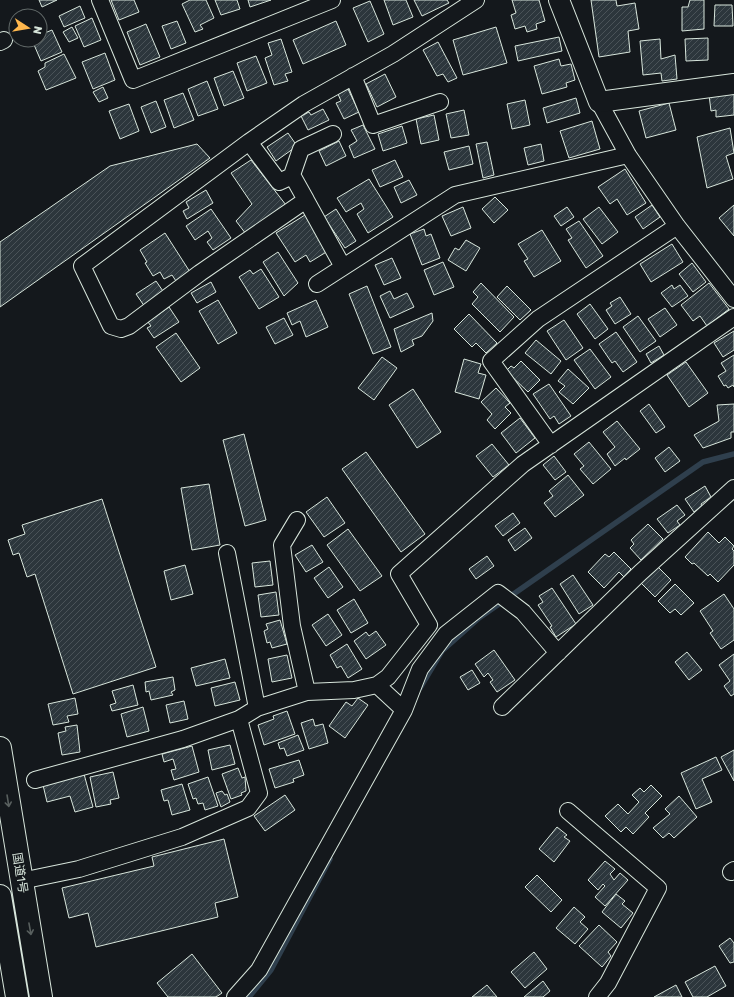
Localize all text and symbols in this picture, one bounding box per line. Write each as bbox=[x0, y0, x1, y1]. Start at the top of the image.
north arrow bbox=[8, 8, 48, 48]
text: N bbox=[30, 25, 44, 35]
one-way arrow bbox=[5, 794, 13, 807]
street label: 国道1号 bbox=[10, 852, 30, 894]
one-way arrow bbox=[26, 922, 34, 935]

